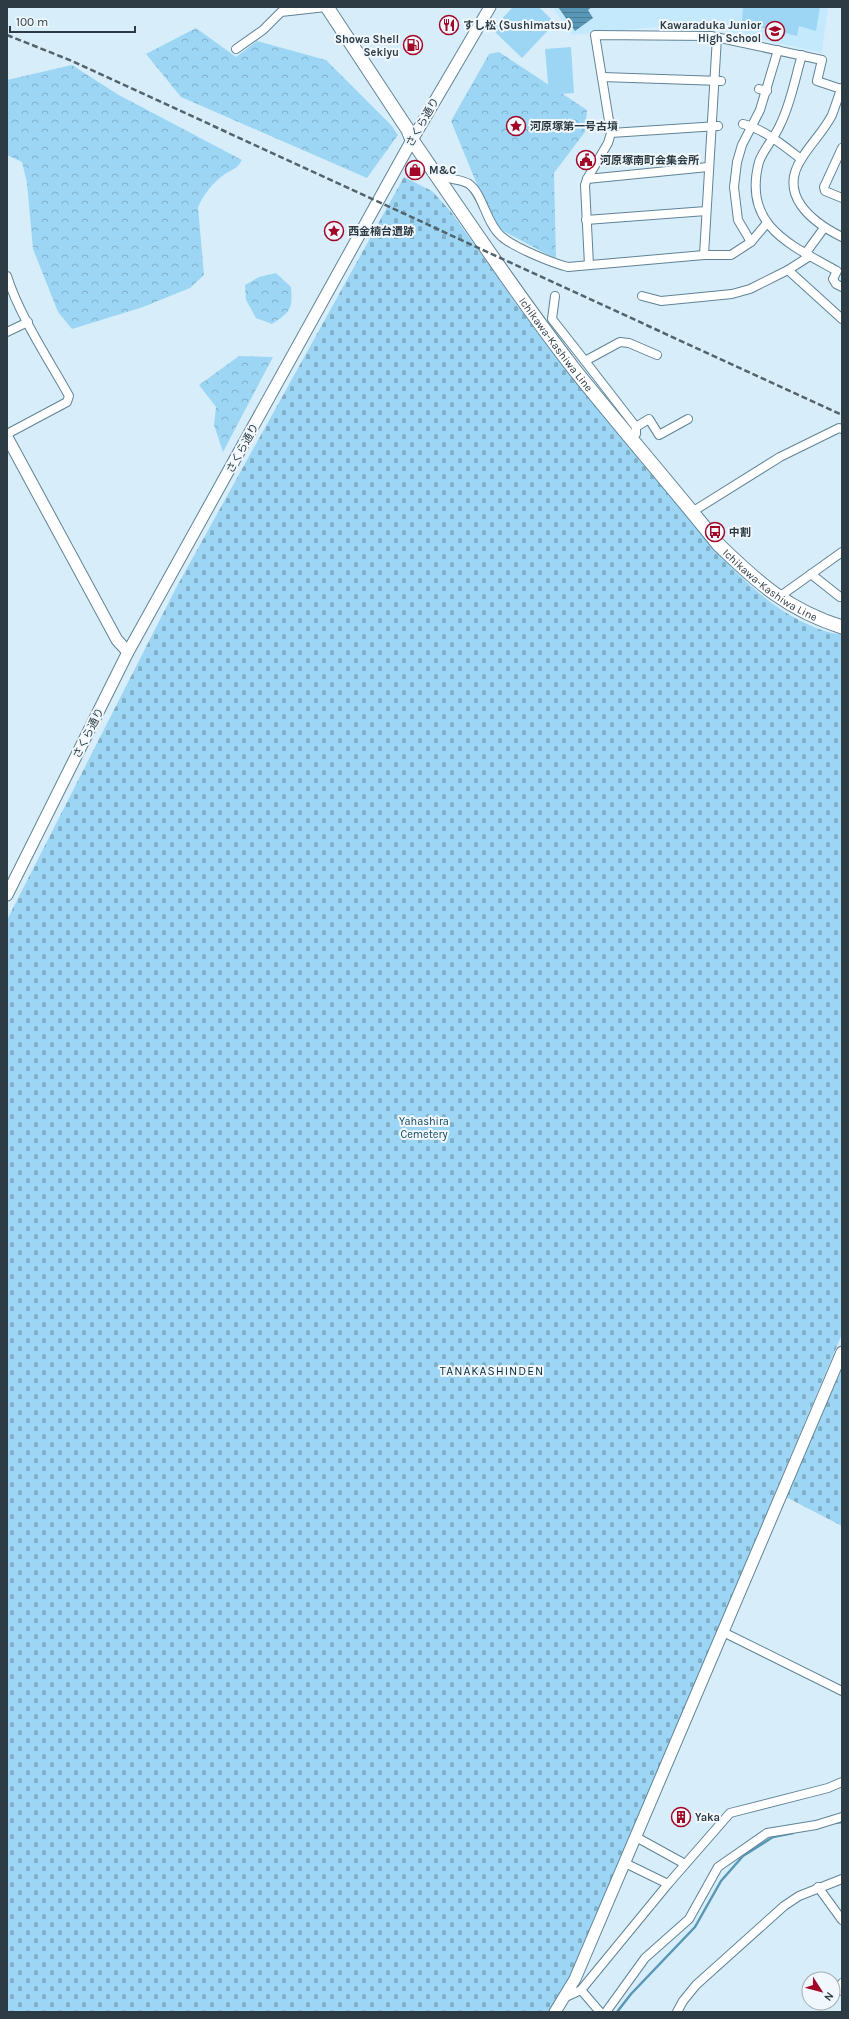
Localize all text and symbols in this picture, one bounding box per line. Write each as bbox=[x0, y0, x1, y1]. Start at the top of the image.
scale bar bbox=[10, 8, 135, 34]
restaurant icon: すし松 (Sushimatsu) bbox=[438, 14, 460, 36]
text: 100 m bbox=[16, 15, 48, 29]
place label: すし松 (Sushimatsu) bbox=[463, 19, 572, 32]
place label: Kawaraduka Junior High School bbox=[660, 19, 762, 45]
school or university icon: Kawaraduka Junior High School bbox=[764, 20, 786, 42]
place label: Showa Shell Sekiyu bbox=[335, 33, 399, 59]
fuel station icon: Showa Shell Sekiyu bbox=[402, 34, 424, 56]
street label: さくら通り bbox=[403, 95, 442, 149]
place icon: 河原塚第一号古墳 bbox=[505, 115, 527, 137]
place label: 河原塚第一号古墳 bbox=[530, 120, 618, 133]
public building icon: 河原塚南町会集会所 bbox=[575, 149, 597, 171]
place label: 河原塚南町会集会所 bbox=[600, 154, 699, 167]
shop icon: M&C bbox=[404, 159, 426, 181]
place label: M&C bbox=[429, 164, 456, 177]
place icon: 西金楠台遺跡 bbox=[323, 220, 345, 242]
place label: 西金楠台遺跡 bbox=[348, 225, 414, 238]
street label: Ichikawa-Kashiwa Line bbox=[516, 295, 596, 395]
street label: さくら通り bbox=[223, 421, 261, 475]
bus stop icon: 中割 bbox=[704, 521, 726, 543]
place label: 中割 bbox=[729, 526, 751, 539]
street label: Ichikawa-Kashiwa Line bbox=[720, 546, 820, 624]
street label: さくら通り bbox=[70, 706, 107, 761]
park label: Yahashira Cemetery bbox=[399, 1115, 449, 1141]
district label: TANAKASHINDEN bbox=[440, 1364, 544, 1378]
building icon: Yaka bbox=[670, 1806, 692, 1828]
place label: Yaka bbox=[695, 1811, 720, 1824]
north arrow bbox=[801, 1971, 841, 2011]
text: N bbox=[821, 1990, 836, 2004]

